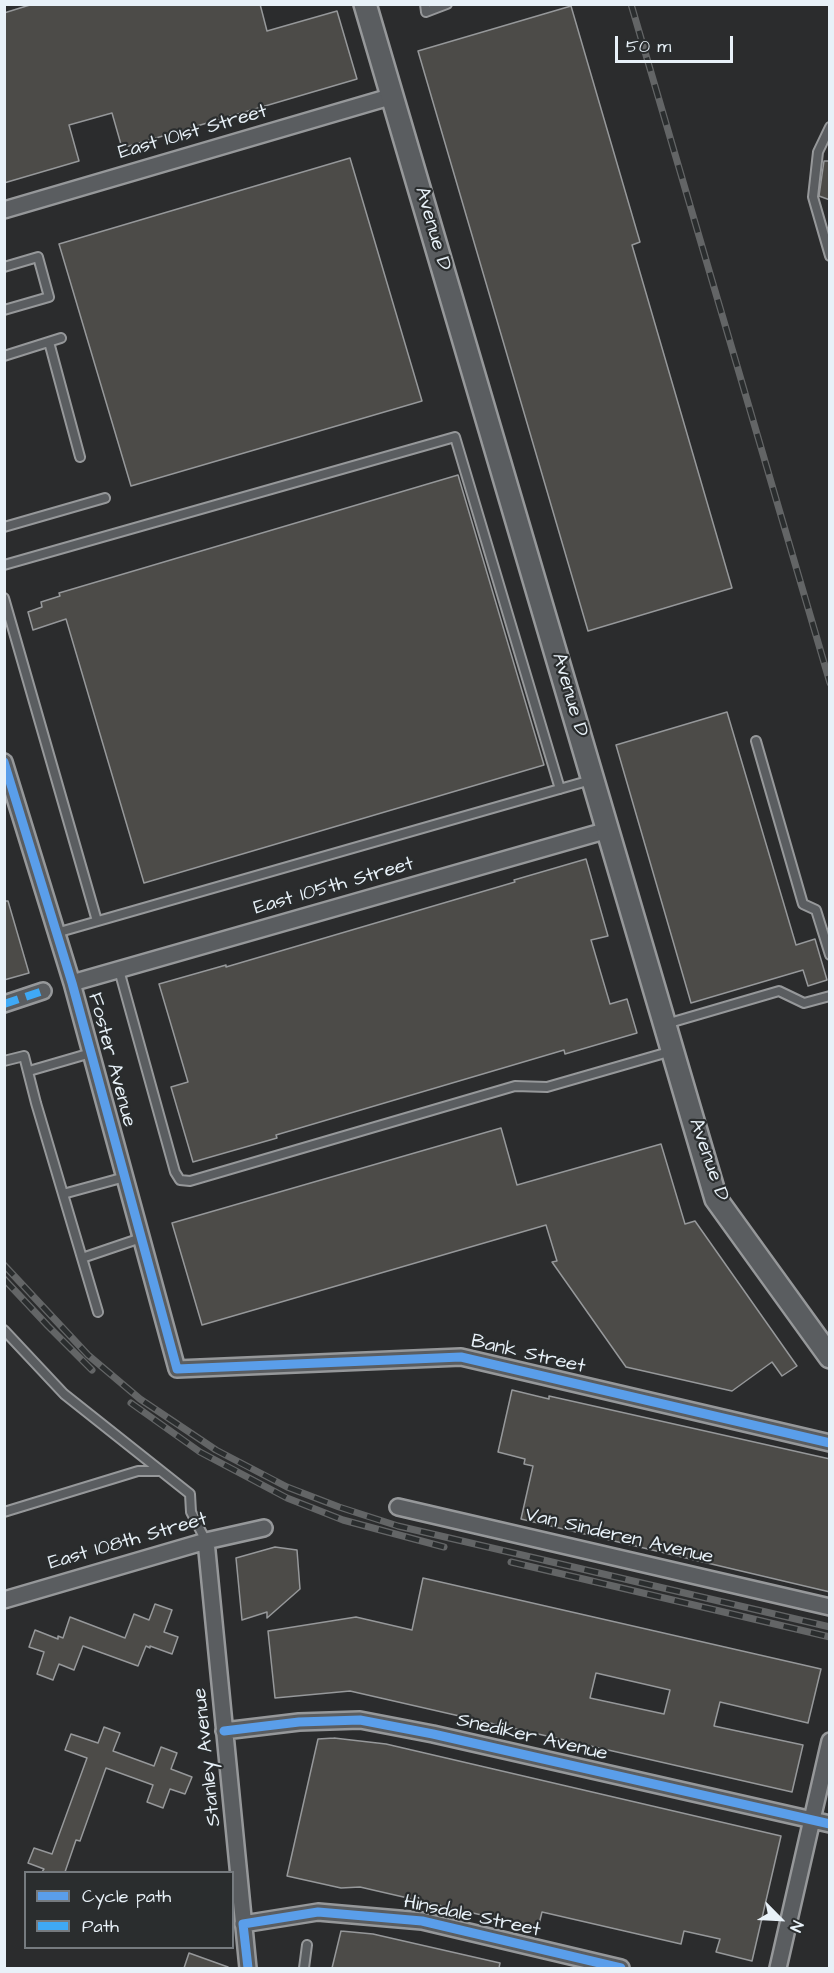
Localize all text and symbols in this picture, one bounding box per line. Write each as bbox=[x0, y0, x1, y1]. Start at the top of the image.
scale bar bbox=[618, 24, 736, 62]
text: 50 m bbox=[626, 34, 671, 59]
street label: East 101st Street bbox=[116, 100, 270, 166]
street label: Avenue D bbox=[409, 184, 455, 274]
street label: Avenue D bbox=[546, 650, 592, 740]
street label: East 105th Street bbox=[251, 853, 417, 921]
street label: Foster Avenue bbox=[82, 990, 140, 1130]
street label: Avenue D bbox=[683, 1115, 733, 1205]
street label: Bank Street bbox=[469, 1330, 587, 1380]
street label: Van Sinderen Avenue bbox=[523, 1504, 715, 1570]
street label: East 108th Street bbox=[46, 1508, 210, 1576]
street label: Stanley Avenue bbox=[189, 1687, 227, 1827]
street label: Snediker Avenue bbox=[454, 1709, 610, 1767]
legend bbox=[24, 1871, 234, 1949]
text: Cycle path bbox=[82, 1884, 171, 1909]
north arrow bbox=[750, 1889, 810, 1949]
street label: Hinsdale Street bbox=[401, 1891, 543, 1943]
text: Path bbox=[82, 1914, 119, 1939]
text: N bbox=[784, 1917, 809, 1935]

